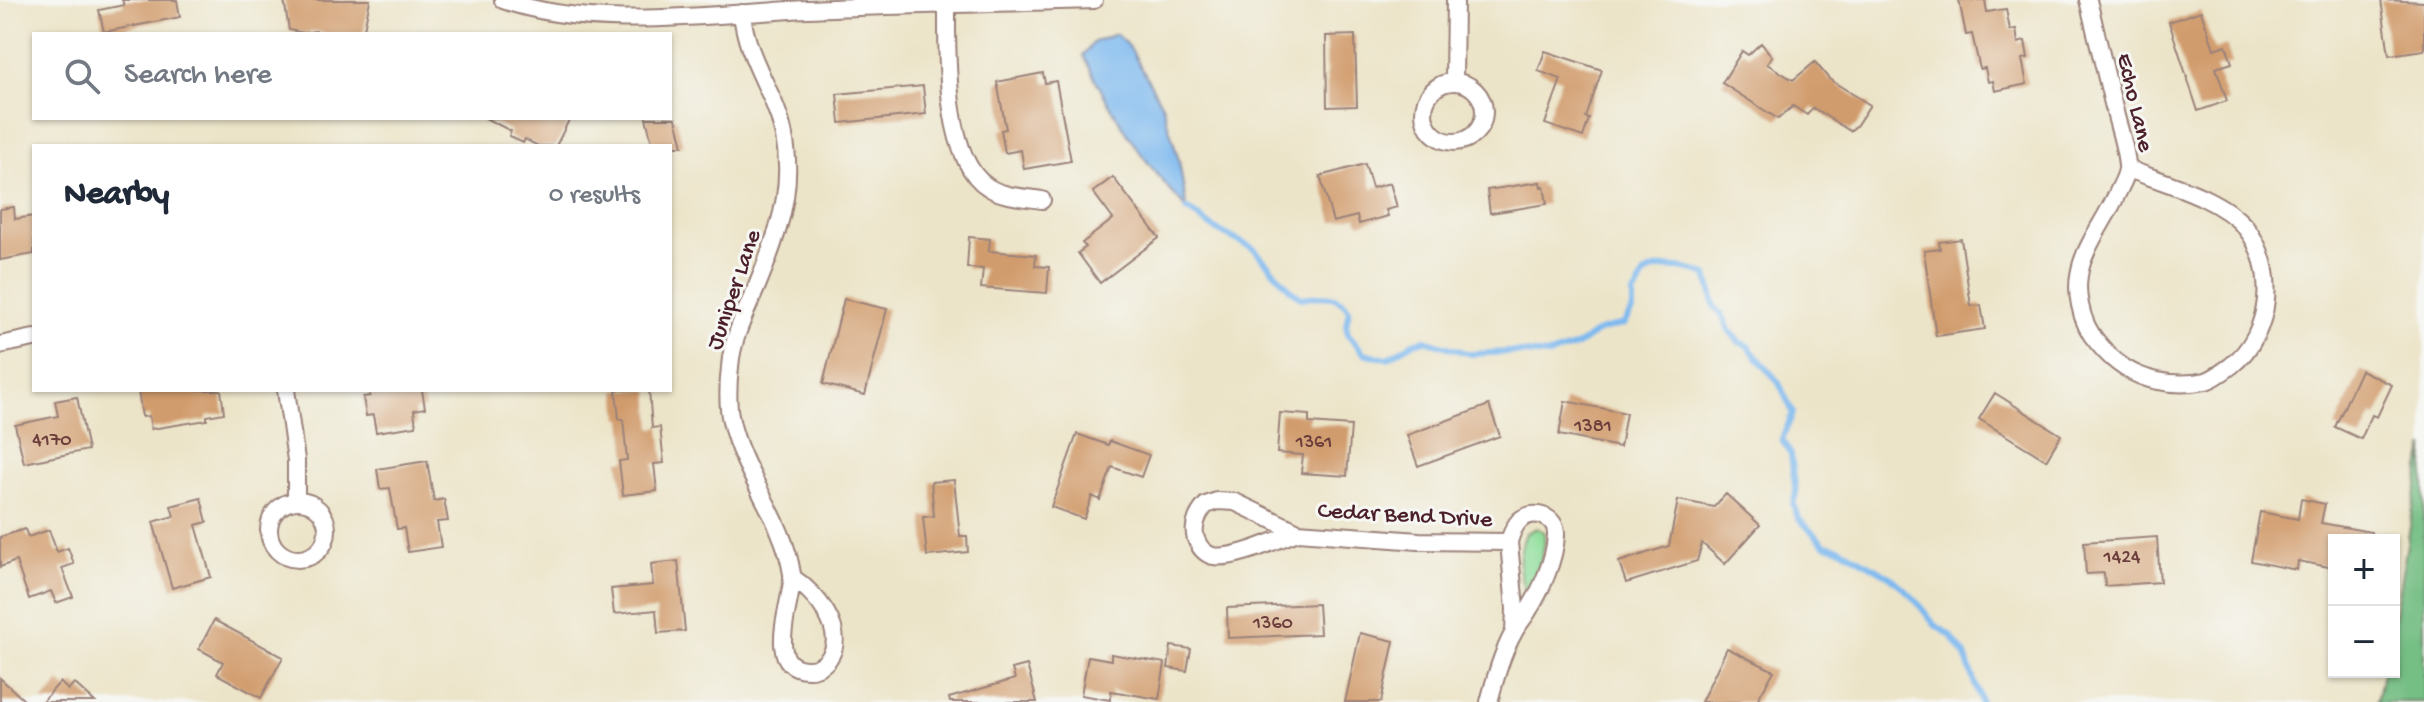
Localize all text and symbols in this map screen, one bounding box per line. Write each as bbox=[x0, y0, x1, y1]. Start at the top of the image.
search box bbox=[32, 32, 672, 120]
street label: Echo Lane bbox=[2108, 51, 2159, 155]
icon: search bbox=[60, 54, 104, 98]
text: Search here bbox=[124, 59, 272, 94]
text: Nearby bbox=[64, 176, 169, 216]
text: 0 results bbox=[549, 181, 640, 212]
street label: Juniper Lane bbox=[701, 226, 770, 354]
house number: 1381 bbox=[1573, 416, 1612, 439]
house number: 4170 bbox=[32, 430, 72, 453]
house number: 1361 bbox=[1295, 432, 1332, 455]
street label: Cedar Bend Drive bbox=[1317, 497, 1494, 536]
map controls bbox=[2328, 534, 2400, 678]
button: + bbox=[2328, 534, 2400, 606]
house number: 1424 bbox=[2103, 547, 2141, 570]
button: − bbox=[2328, 606, 2400, 678]
house number: 1360 bbox=[1252, 613, 1293, 636]

